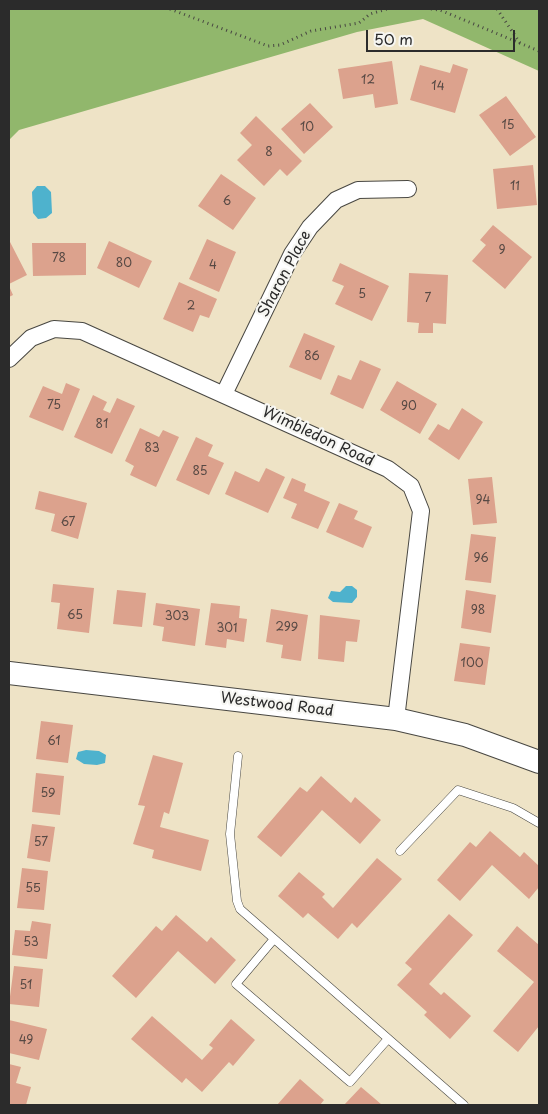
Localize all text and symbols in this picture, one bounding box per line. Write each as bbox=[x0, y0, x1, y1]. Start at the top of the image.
scale bar bbox=[368, 20, 517, 52]
text: 50 m bbox=[374, 27, 413, 50]
house number: 12 bbox=[361, 74, 375, 88]
house number: 14 bbox=[431, 80, 445, 94]
house number: 15 bbox=[501, 119, 515, 133]
house number: 10 bbox=[300, 121, 314, 135]
house number: 8 bbox=[265, 146, 273, 160]
house number: 11 bbox=[510, 180, 520, 194]
house number: 6 bbox=[223, 195, 231, 209]
street label: Sharon Place bbox=[255, 228, 315, 320]
house number: 9 bbox=[498, 244, 506, 258]
house number: 78 bbox=[52, 252, 66, 266]
house number: 80 bbox=[116, 257, 132, 271]
house number: 4 bbox=[209, 259, 217, 273]
house number: 5 bbox=[358, 288, 366, 302]
house number: 7 bbox=[425, 292, 431, 306]
house number: 2 bbox=[187, 300, 195, 314]
house number: 86 bbox=[304, 350, 320, 364]
house number: 75 bbox=[47, 399, 61, 413]
house number: 90 bbox=[401, 400, 417, 414]
street label: Wimbledon Road bbox=[259, 403, 377, 471]
house number: 81 bbox=[96, 418, 108, 432]
house number: 83 bbox=[144, 442, 160, 456]
house number: 85 bbox=[193, 465, 207, 479]
house number: 94 bbox=[476, 494, 490, 508]
house number: 67 bbox=[61, 516, 75, 530]
house number: 96 bbox=[473, 552, 489, 566]
house number: 98 bbox=[471, 604, 485, 618]
house number: 65 bbox=[67, 609, 83, 623]
house number: 303 bbox=[165, 610, 189, 624]
house number: 299 bbox=[276, 621, 298, 635]
house number: 301 bbox=[216, 622, 238, 636]
house number: 100 bbox=[461, 657, 483, 671]
street label: Westwood Road bbox=[219, 689, 335, 721]
house number: 61 bbox=[47, 735, 61, 749]
house number: 59 bbox=[41, 787, 55, 801]
house number: 57 bbox=[34, 836, 48, 850]
house number: 55 bbox=[25, 882, 41, 896]
house number: 53 bbox=[23, 936, 39, 950]
house number: 51 bbox=[20, 979, 32, 993]
house number: 49 bbox=[19, 1034, 33, 1048]

